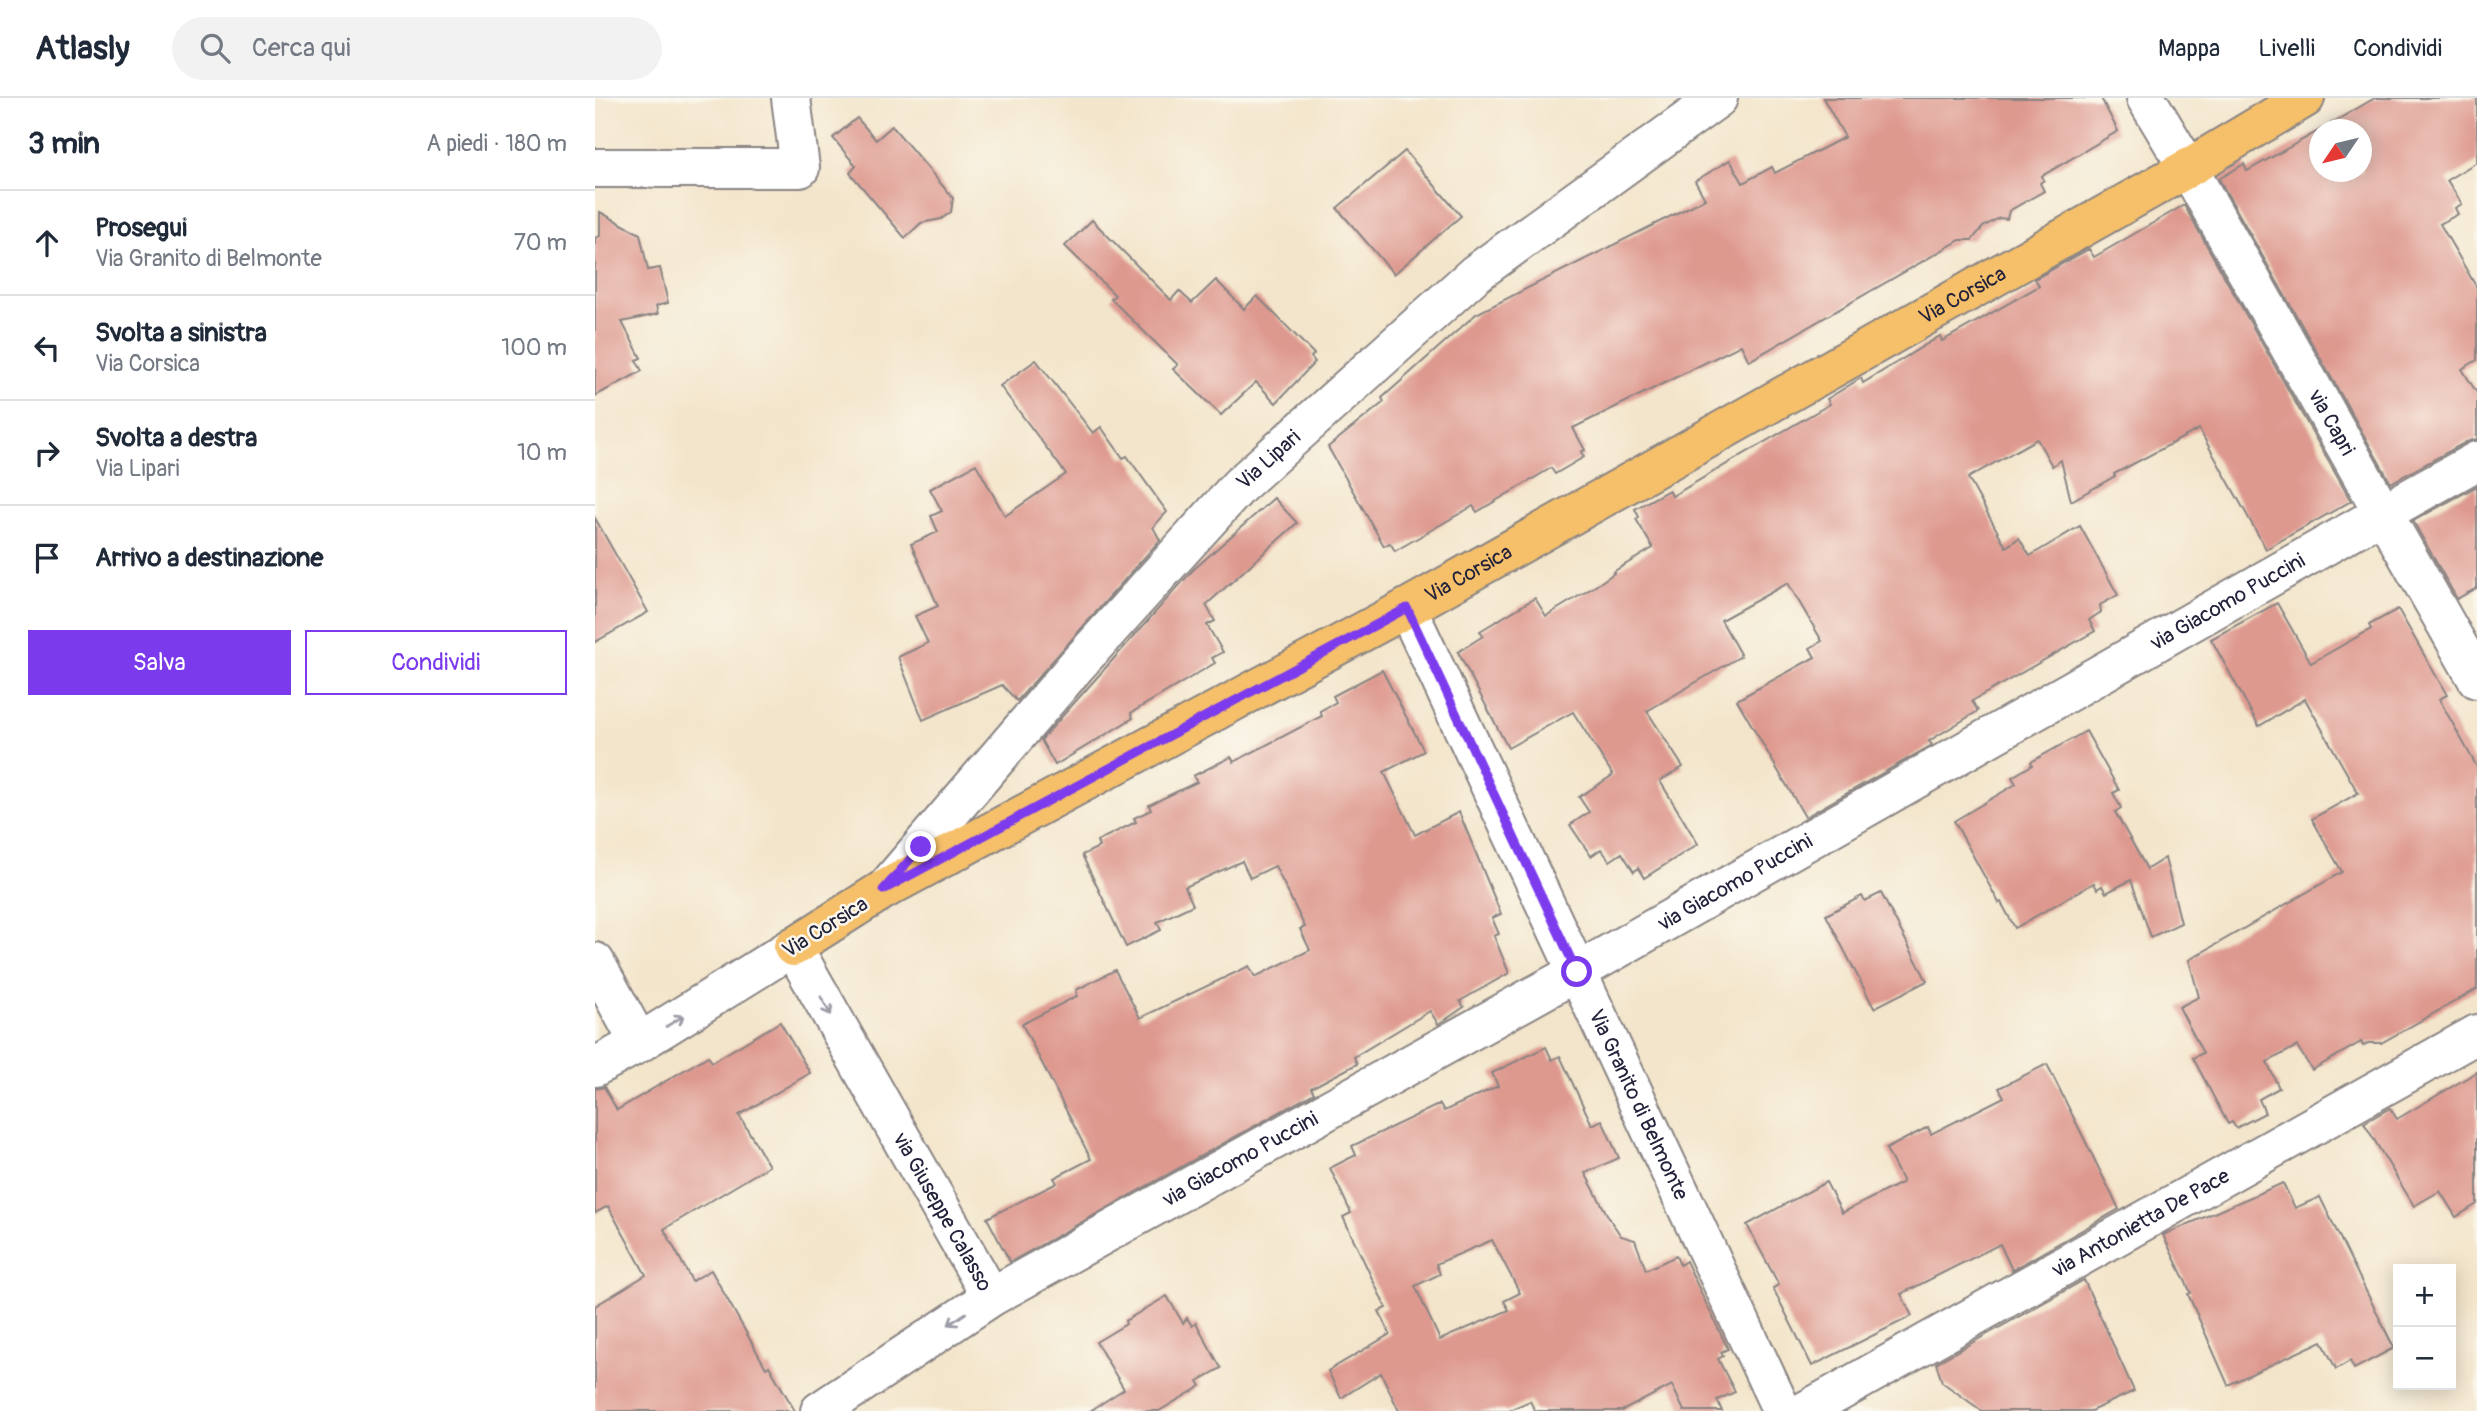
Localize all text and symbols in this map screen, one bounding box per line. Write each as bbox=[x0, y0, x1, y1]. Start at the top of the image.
search box bbox=[172, 17, 662, 80]
text: Atlasly bbox=[35, 28, 130, 69]
icon: search bbox=[196, 29, 234, 67]
text: Cerca qui bbox=[252, 32, 351, 64]
text: Mappa bbox=[2158, 34, 2220, 63]
text: Livelli bbox=[2258, 34, 2315, 63]
text: Condividi bbox=[2353, 34, 2442, 63]
north arrow bbox=[2309, 119, 2372, 182]
text: 3 min bbox=[28, 125, 100, 162]
text: A piedi · 180 m bbox=[426, 129, 567, 158]
text: Prosegui bbox=[95, 212, 187, 244]
icon: ahead bbox=[28, 224, 66, 262]
text: 70 m bbox=[514, 228, 567, 257]
text: Via Granito di Belmonte bbox=[95, 244, 322, 273]
street label: Via Corsica bbox=[1914, 260, 2011, 331]
text: Svolta a sinistra bbox=[95, 317, 267, 349]
icon: left bbox=[28, 329, 66, 367]
text: 100 m bbox=[501, 333, 567, 362]
text: Via Corsica bbox=[95, 349, 200, 378]
street label: via Capri bbox=[2302, 384, 2361, 461]
text: Svolta a destra bbox=[95, 422, 257, 454]
street label: Via Lipari bbox=[1231, 424, 1307, 496]
icon: right bbox=[28, 434, 66, 472]
text: 10 m bbox=[517, 438, 567, 467]
text: Via Lipari bbox=[95, 454, 179, 483]
icon: arrive bbox=[28, 539, 66, 577]
street label: Via Corsica bbox=[1420, 539, 1517, 609]
text: Arrivo a destinazione bbox=[95, 542, 323, 574]
street label: via Giacomo Puccini bbox=[2145, 547, 2310, 657]
button: Salva bbox=[28, 630, 291, 695]
button: Condividi bbox=[305, 630, 567, 695]
street label: via Giacomo Puccini bbox=[1652, 828, 1818, 938]
route end bbox=[905, 831, 936, 862]
street label: Via Corsica bbox=[777, 891, 873, 964]
route start bbox=[1561, 956, 1592, 987]
one-way arrow bbox=[820, 995, 833, 1016]
street label: Via Granito di Belmonte bbox=[1582, 1005, 1695, 1205]
one-way arrow bbox=[665, 1013, 684, 1028]
street label: via Giacomo Puccini bbox=[1157, 1105, 1323, 1214]
street label: via Giuseppe Calasso bbox=[886, 1127, 998, 1296]
street label: via Antonietta De Pace bbox=[2047, 1162, 2235, 1284]
map controls bbox=[2393, 1264, 2456, 1390]
button: + bbox=[2393, 1264, 2456, 1327]
one-way arrow bbox=[948, 1312, 967, 1326]
button: − bbox=[2393, 1327, 2456, 1390]

